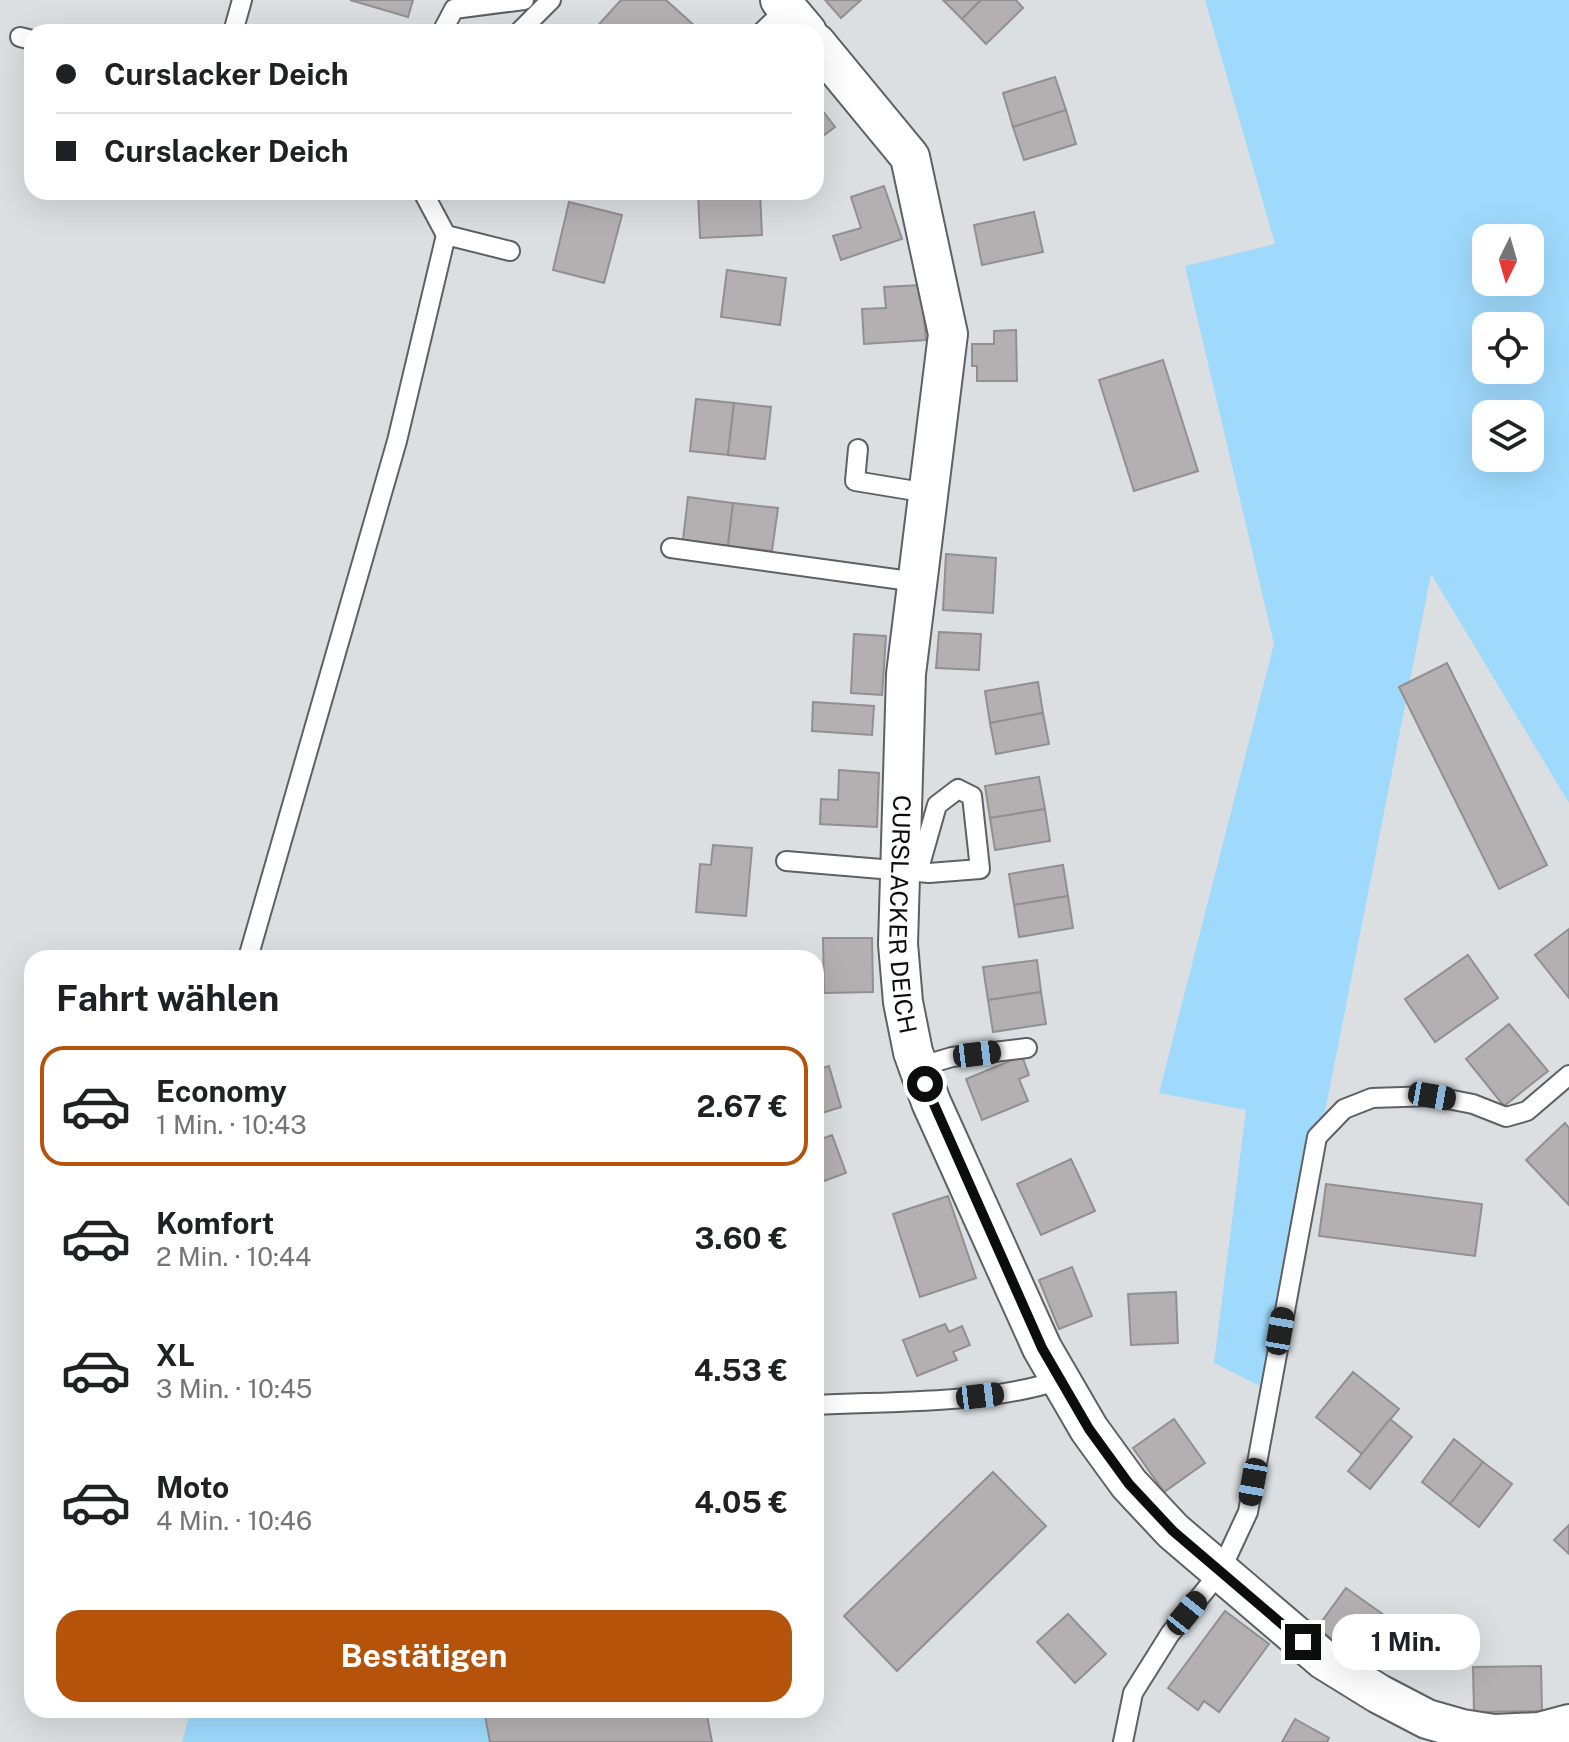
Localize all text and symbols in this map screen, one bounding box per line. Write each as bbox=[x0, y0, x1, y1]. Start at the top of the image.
text: Curslacker Deich bbox=[104, 56, 349, 92]
text: Curslacker Deich bbox=[104, 133, 349, 169]
north arrow bbox=[1472, 224, 1544, 296]
map controls bbox=[1472, 224, 1544, 472]
button: locate bbox=[1472, 312, 1544, 384]
button: layers bbox=[1472, 400, 1544, 472]
street label: CURSLACKER DEICH bbox=[884, 795, 923, 1036]
text: Fahrt wählen bbox=[56, 977, 279, 1019]
car bbox=[952, 1039, 1002, 1069]
route start bbox=[907, 1066, 943, 1102]
icon: car bbox=[60, 1070, 132, 1142]
text: Economy bbox=[156, 1073, 287, 1109]
car bbox=[1406, 1080, 1458, 1112]
text: 2.67 € bbox=[696, 1088, 788, 1124]
text: 1 Min. · 10:43 bbox=[156, 1109, 307, 1140]
icon: car bbox=[60, 1202, 132, 1274]
text: Komfort bbox=[156, 1205, 274, 1241]
text: 3.60 € bbox=[695, 1220, 788, 1256]
text: 2 Min. · 10:44 bbox=[156, 1241, 311, 1272]
car bbox=[1264, 1305, 1296, 1357]
icon: car bbox=[60, 1334, 132, 1406]
text: XL bbox=[156, 1337, 195, 1373]
text: 4.53 € bbox=[694, 1352, 788, 1388]
text: 3 Min. · 10:45 bbox=[156, 1373, 312, 1404]
car bbox=[955, 1381, 1005, 1411]
car bbox=[1237, 1456, 1269, 1508]
icon: car bbox=[60, 1466, 132, 1538]
text: Moto bbox=[156, 1469, 229, 1505]
text: 4.05 € bbox=[694, 1484, 788, 1520]
text: 4 Min. · 10:46 bbox=[156, 1505, 312, 1536]
car bbox=[1163, 1587, 1211, 1639]
button: Bestätigen bbox=[56, 1610, 792, 1702]
callout: 1 Min. bbox=[1331, 1614, 1479, 1670]
route end bbox=[1285, 1624, 1321, 1660]
text: 1 Min. bbox=[1371, 1626, 1441, 1657]

